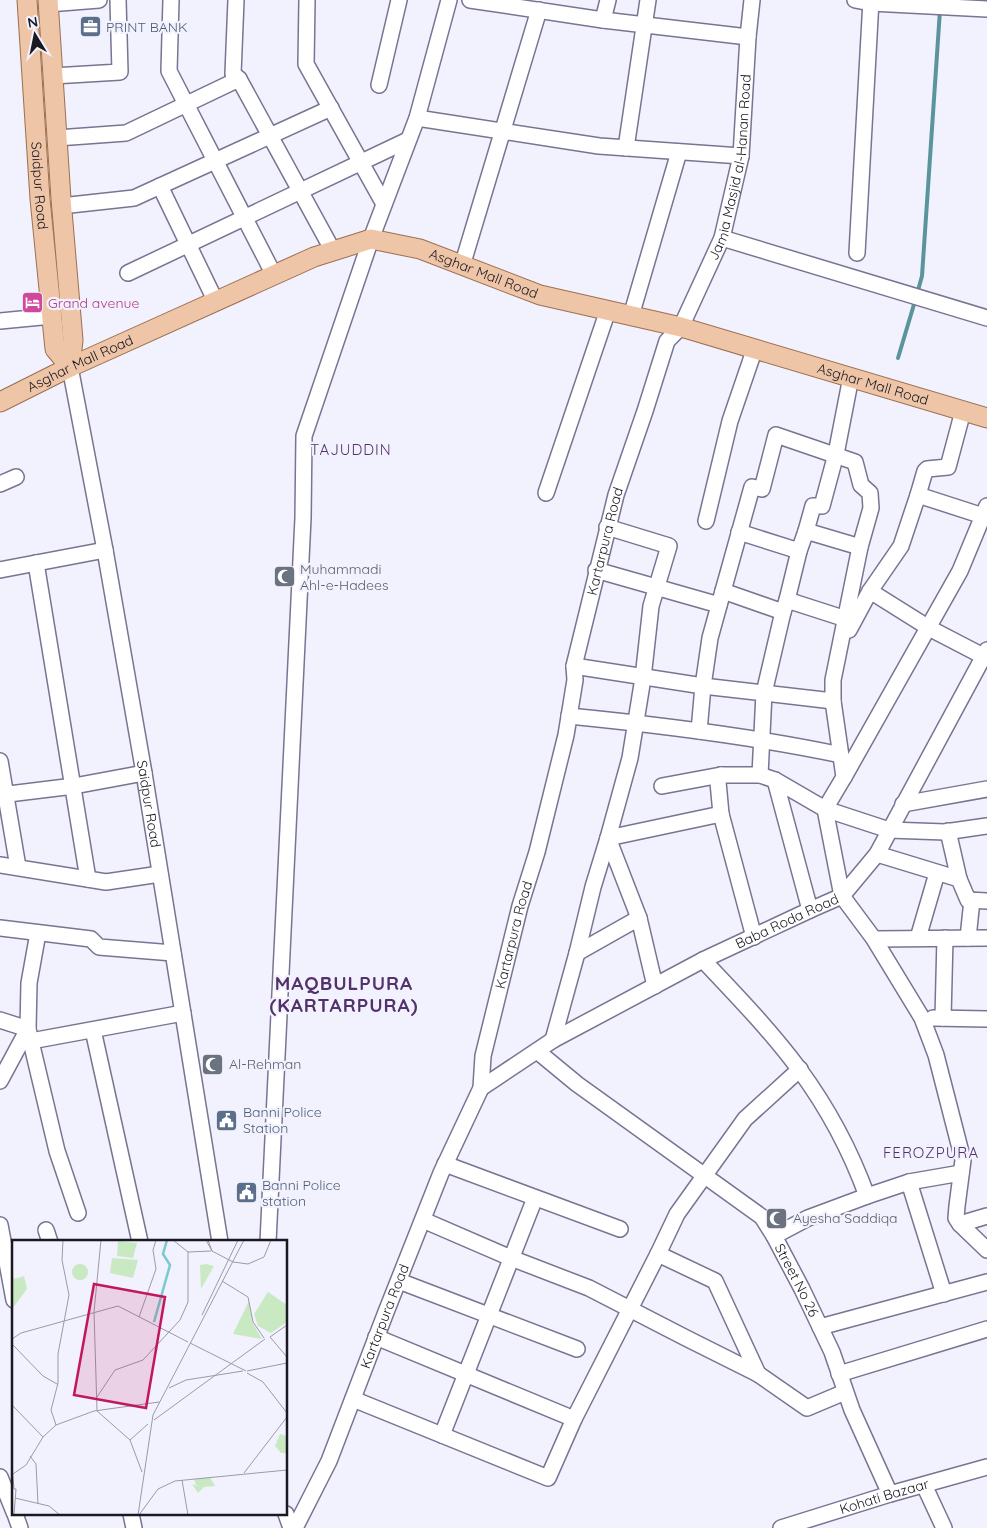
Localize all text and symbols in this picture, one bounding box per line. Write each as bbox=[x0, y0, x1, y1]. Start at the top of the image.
north arrow bbox=[10, 10, 60, 60]
text: N bbox=[26, 12, 39, 32]
office icon: PRINT BANK bbox=[78, 15, 102, 39]
place label: PRINT BANK bbox=[106, 18, 188, 36]
street label: Jamia Masjid al-Hanan Road bbox=[704, 74, 755, 263]
street label: Saidpur Road bbox=[27, 141, 52, 230]
street label: Asghar Mall Road bbox=[427, 244, 541, 302]
hotel icon: Grand avenue bbox=[20, 291, 44, 315]
place label: Grand avenue bbox=[48, 294, 139, 312]
street label: Asghar Mall Road bbox=[24, 331, 136, 396]
street label: Asghar Mall Road bbox=[815, 359, 931, 409]
district label: TAJUDDIN bbox=[310, 440, 392, 459]
street label: Kartarpura Road bbox=[583, 485, 627, 597]
place label: Muhammadi Ahl-e-Hadees bbox=[300, 560, 389, 594]
mosque icon: Muhammadi Ahl-e-Hadees bbox=[272, 565, 296, 589]
street label: Saidpur Road bbox=[133, 759, 165, 849]
street label: Kartarpura Road bbox=[491, 879, 536, 991]
street label: Baba Roda Road bbox=[732, 890, 841, 953]
district label: MAQBULPURA (KARTARPURA) bbox=[269, 971, 419, 1017]
mosque icon: Al-Rehman bbox=[201, 1052, 225, 1076]
place label: Al-Rehman bbox=[229, 1055, 301, 1073]
place label: Banni Police Station bbox=[243, 1103, 322, 1137]
public building icon: Banni Police Station bbox=[215, 1108, 239, 1132]
district label: FEROZPURA bbox=[883, 1143, 979, 1162]
place label: Banni Police station bbox=[262, 1176, 341, 1210]
public building icon: Banni Police station bbox=[234, 1181, 258, 1205]
mosque icon: Ayesha Saddiqa bbox=[765, 1206, 789, 1230]
place label: Ayesha Saddiqa bbox=[793, 1209, 898, 1227]
inset map bbox=[12, 1240, 288, 1516]
street label: Street No 26 bbox=[771, 1241, 823, 1320]
street label: Kartarpura Road bbox=[356, 1262, 413, 1371]
street label: Kohati Bazaar bbox=[837, 1474, 932, 1518]

